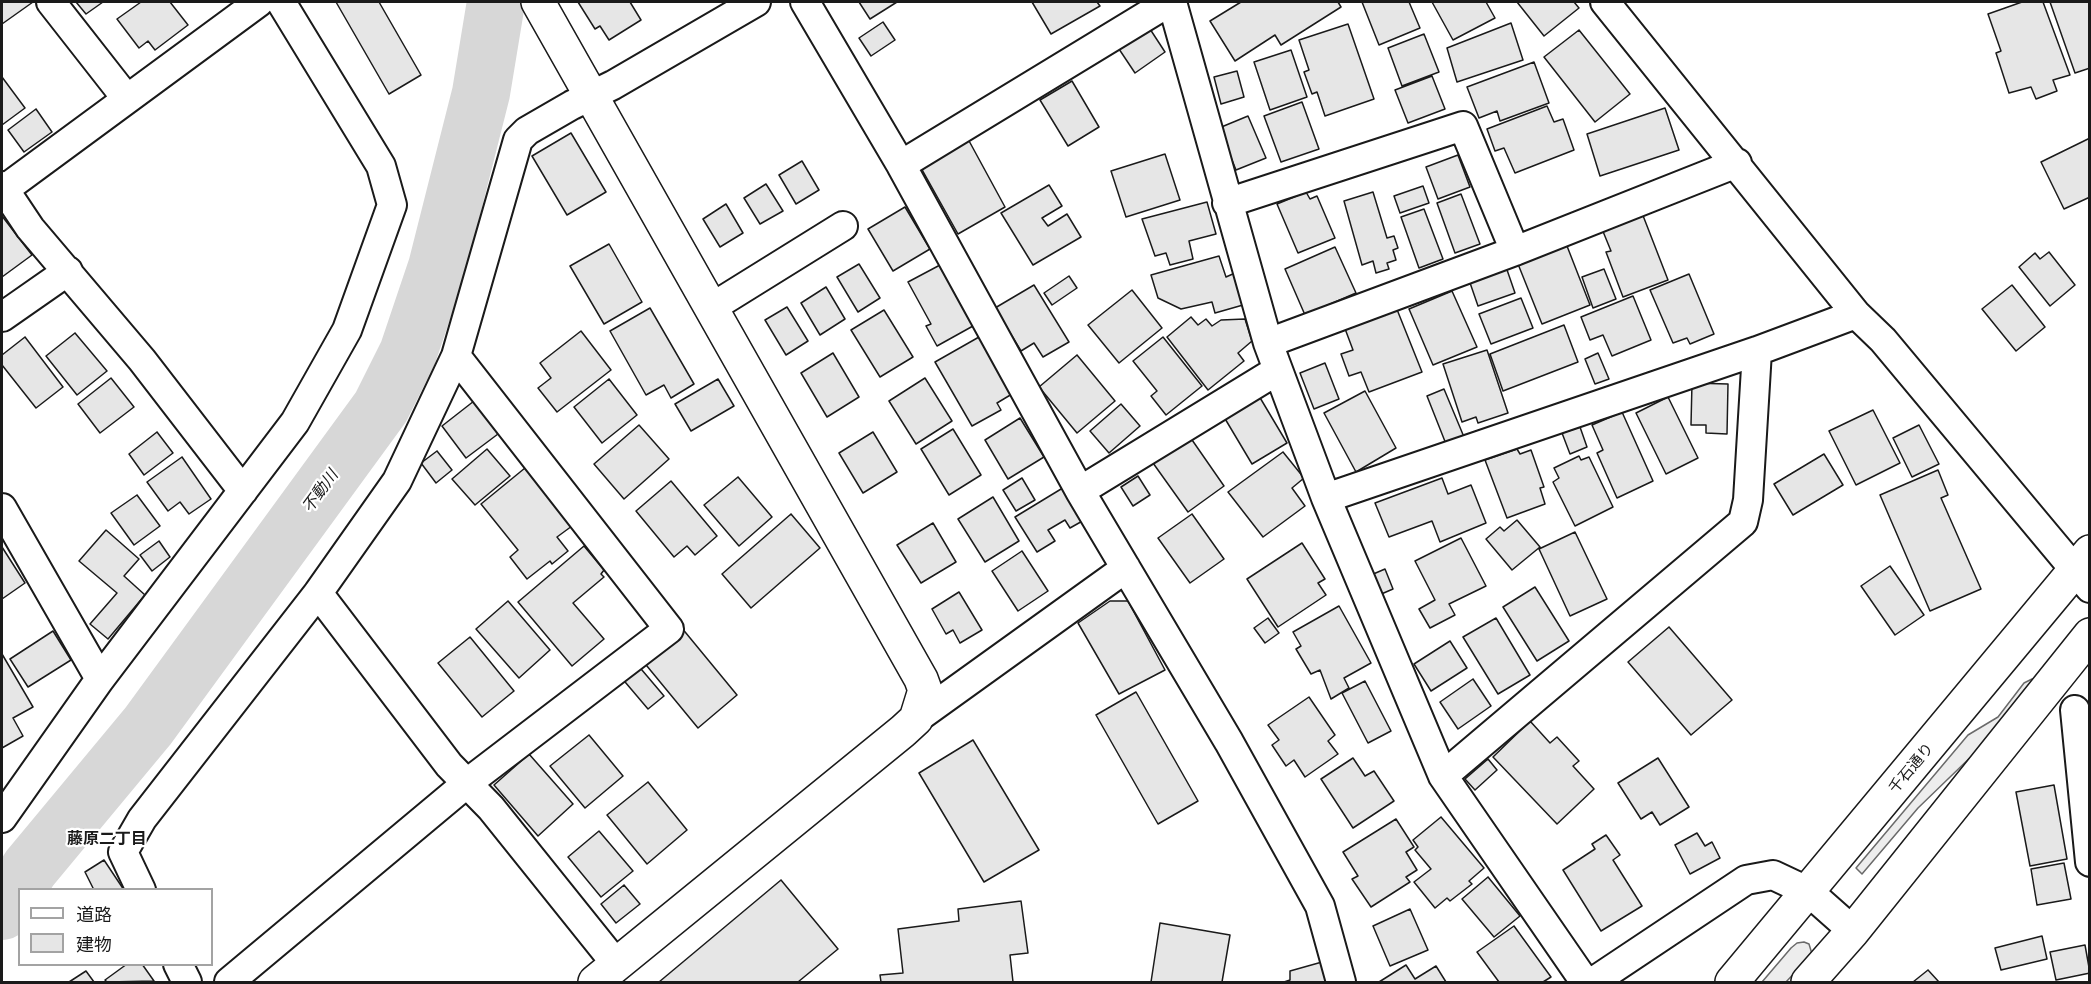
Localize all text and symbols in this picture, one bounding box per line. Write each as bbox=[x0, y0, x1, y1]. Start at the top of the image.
water label: 不動川 bbox=[298, 466, 342, 516]
street label: 千石通り bbox=[1885, 739, 1937, 797]
district label: 藤原二丁目 bbox=[67, 829, 147, 849]
legend bbox=[18, 888, 213, 966]
text: 道路 bbox=[76, 903, 112, 925]
text: 建物 bbox=[76, 933, 112, 955]

